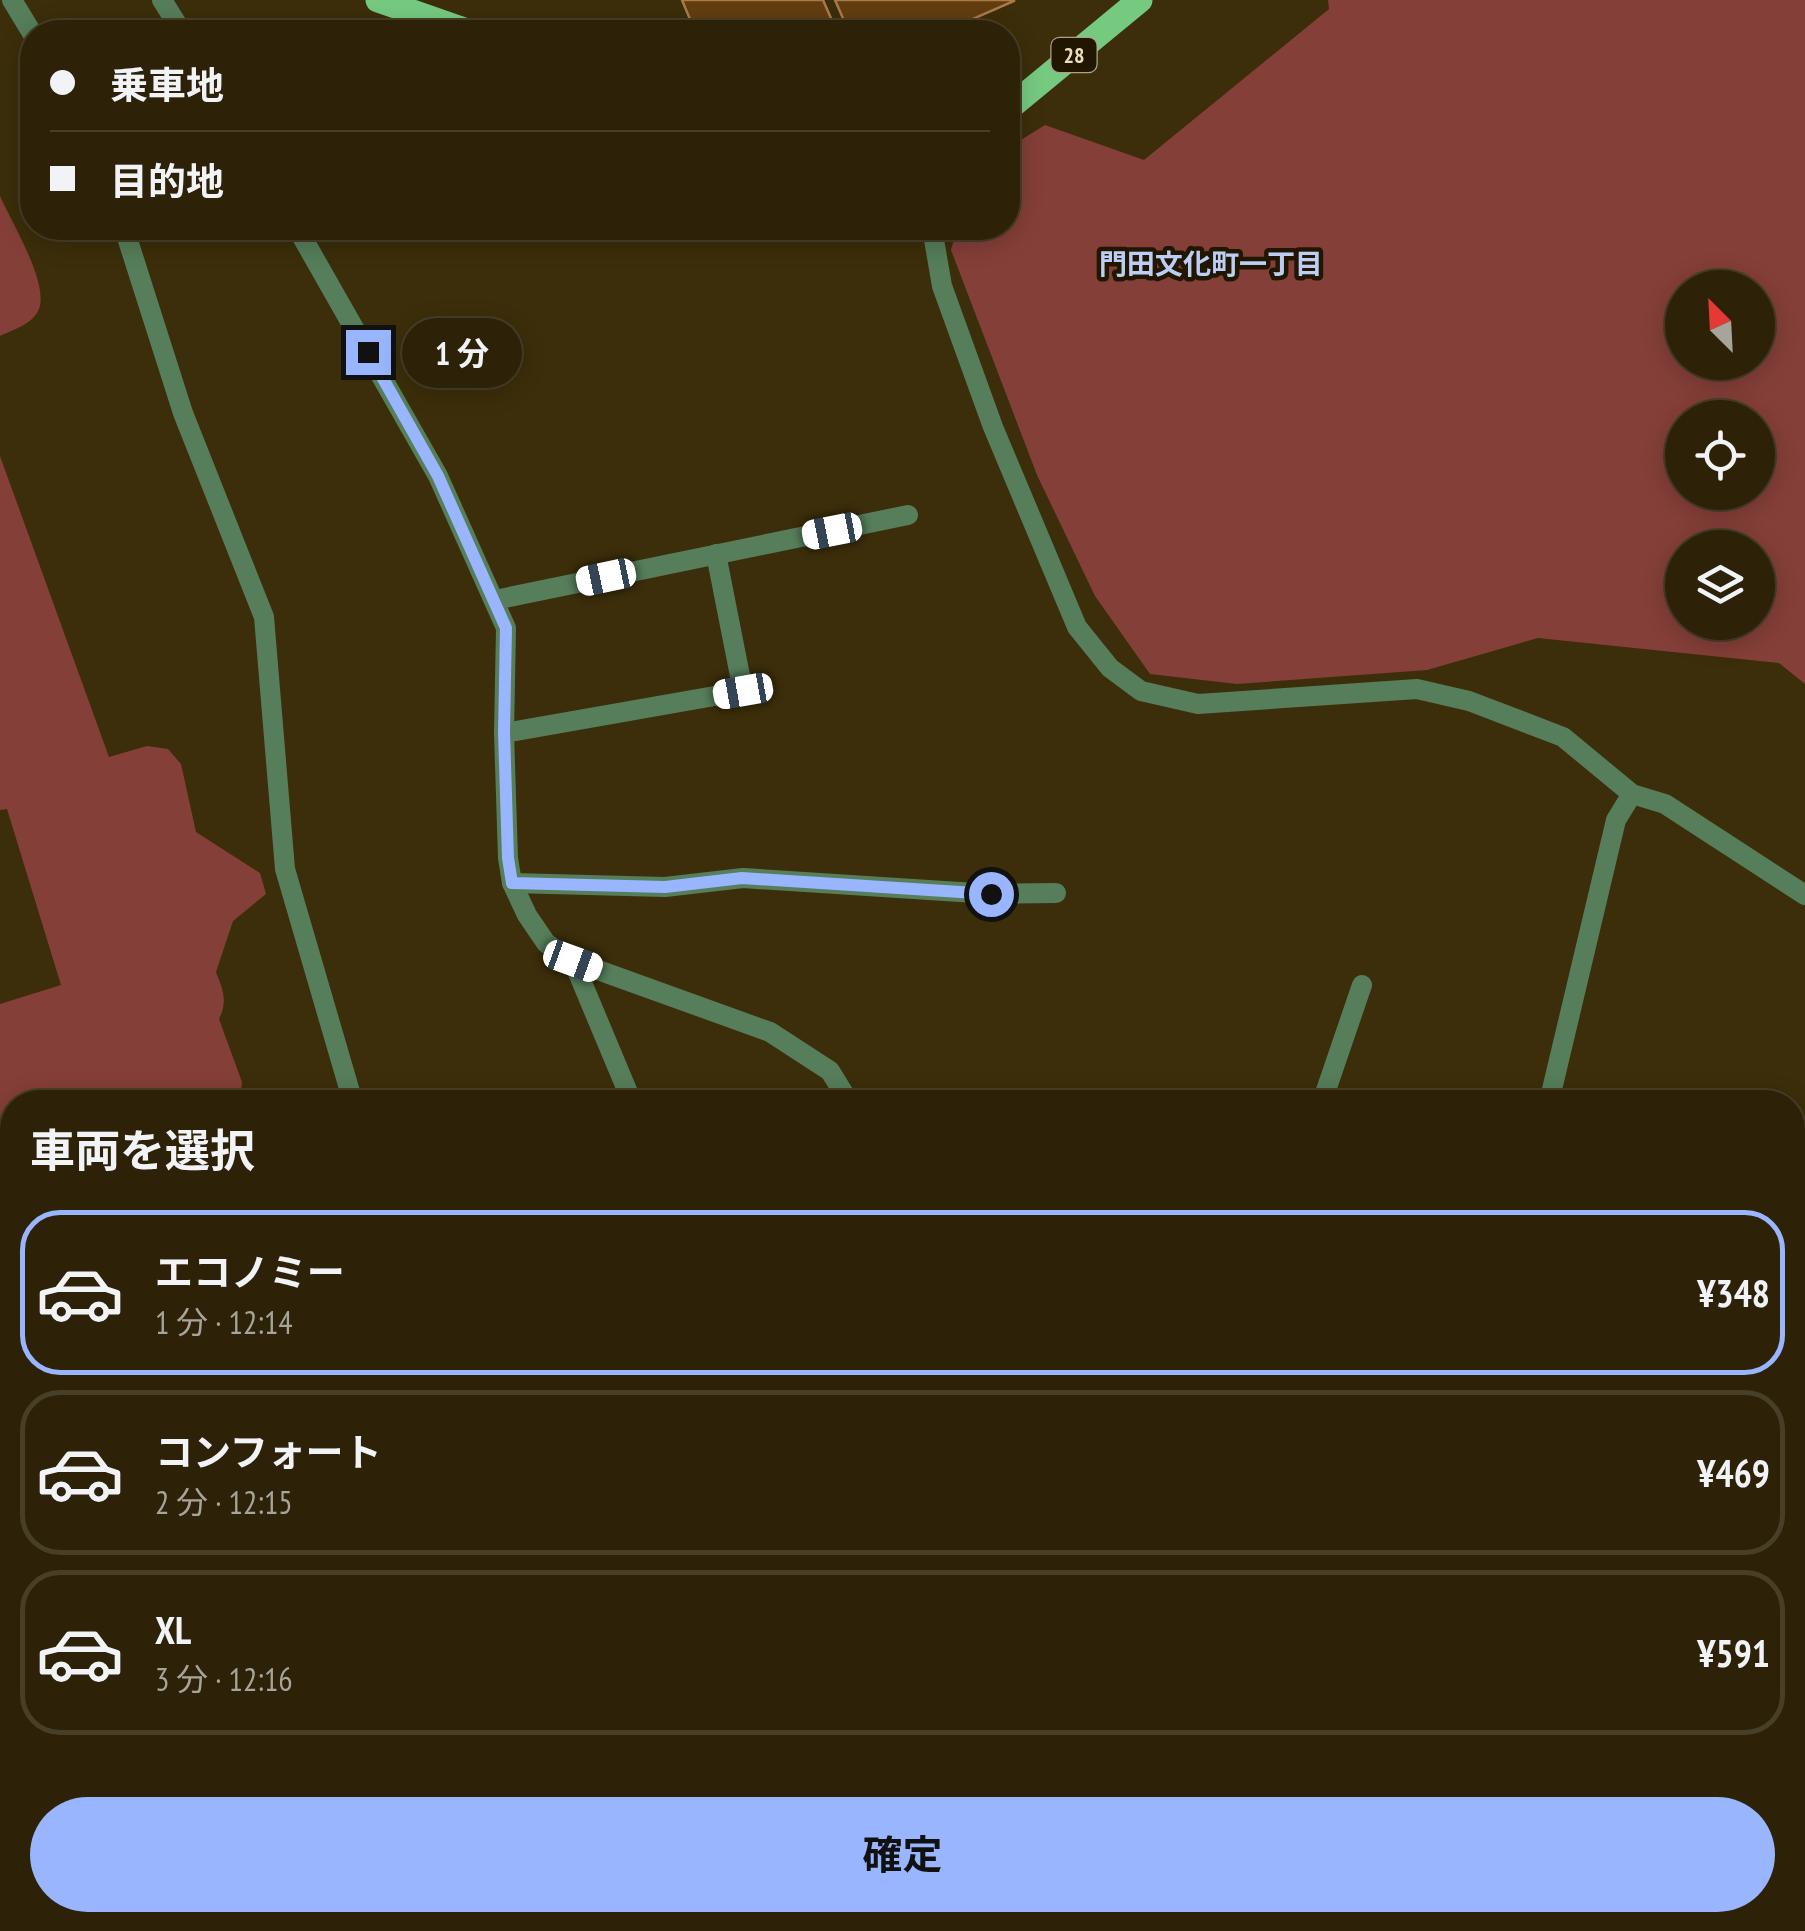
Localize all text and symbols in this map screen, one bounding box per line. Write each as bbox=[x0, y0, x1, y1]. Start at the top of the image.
road number: 28 bbox=[1052, 38, 1096, 72]
text: 乗車地 bbox=[110, 60, 224, 109]
text: 目的地 bbox=[110, 156, 224, 205]
district label: 門田文化町一丁目 bbox=[1099, 245, 1323, 282]
north arrow bbox=[1665, 270, 1775, 380]
map controls bbox=[1665, 270, 1775, 640]
callout: 1 分 bbox=[403, 317, 523, 387]
route end bbox=[346, 330, 391, 375]
text: 1 分 bbox=[435, 332, 489, 374]
button: locate bbox=[1665, 400, 1775, 510]
car bbox=[800, 511, 864, 551]
button: layers bbox=[1665, 530, 1775, 640]
car bbox=[574, 556, 638, 598]
car bbox=[711, 671, 775, 711]
route start bbox=[969, 872, 1014, 917]
car bbox=[540, 937, 606, 985]
text: 車両を選択 bbox=[30, 1121, 255, 1179]
text: エコノミー bbox=[155, 1247, 345, 1296]
icon: car bbox=[35, 1248, 125, 1338]
text: ¥348 bbox=[1697, 1268, 1770, 1317]
text: 1 分 · 12:14 bbox=[155, 1301, 293, 1343]
text: コンフォート bbox=[155, 1427, 382, 1476]
icon: car bbox=[35, 1428, 125, 1518]
text: ¥469 bbox=[1697, 1448, 1770, 1497]
text: 2 分 · 12:15 bbox=[155, 1481, 293, 1523]
text: XL bbox=[155, 1605, 191, 1654]
icon: car bbox=[35, 1608, 125, 1698]
text: ¥591 bbox=[1697, 1628, 1770, 1677]
text: 3 分 · 12:16 bbox=[155, 1658, 293, 1700]
button: 確定 bbox=[30, 1797, 1775, 1912]

